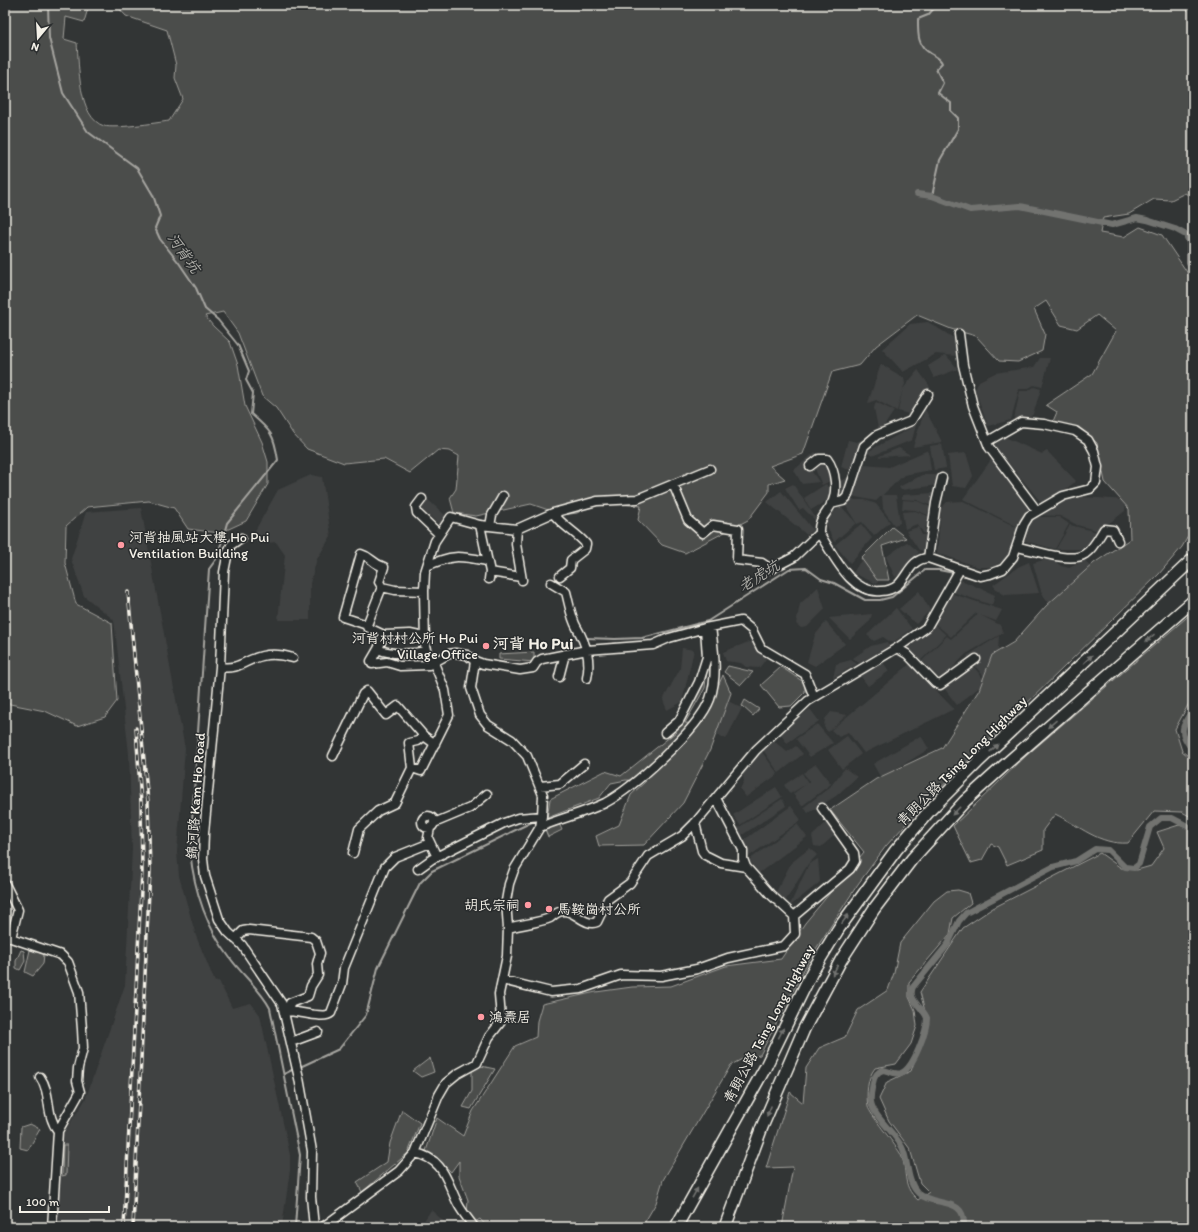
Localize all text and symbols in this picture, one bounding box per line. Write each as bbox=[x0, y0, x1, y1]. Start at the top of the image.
north arrow bbox=[18, 18, 58, 58]
text: N bbox=[30, 40, 41, 54]
water label: 河背坑 bbox=[164, 229, 205, 278]
place label: 河背抽風站大樓 Ho Pui Ventilation Building bbox=[129, 529, 269, 562]
marker: 河背抽風站大樓 Ho Pui Ventilation Building bbox=[116, 540, 126, 550]
water label: 老虎坑 bbox=[735, 555, 785, 596]
place label: 河背村村公所 Ho Pui Village Office bbox=[352, 630, 478, 663]
district label: 河背 Ho Pui bbox=[493, 634, 573, 653]
one-way arrow bbox=[1145, 634, 1155, 643]
marker: 河背村村公所 Ho Pui Village Office bbox=[481, 641, 491, 651]
one-way arrow bbox=[1083, 654, 1094, 663]
street label: 青朗公路 Tsing Long Highway bbox=[893, 692, 1031, 830]
one-way arrow bbox=[1046, 719, 1057, 728]
street label: 錦河路 Kam Ho Road bbox=[183, 732, 209, 860]
one-way arrow bbox=[988, 743, 999, 752]
one-way arrow bbox=[951, 806, 960, 816]
place label: 胡氏宗祠 bbox=[464, 897, 520, 914]
marker: 胡氏宗祠 bbox=[523, 900, 533, 910]
place label: 馬鞍崗村公所 bbox=[557, 901, 641, 918]
marker: 馬鞍崗村公所 bbox=[544, 904, 554, 914]
one-way arrow bbox=[841, 914, 849, 925]
street label: 青朗公路 Tsing Long Highway bbox=[720, 942, 818, 1106]
one-way arrow bbox=[832, 964, 839, 976]
place label: 鴻燾居 bbox=[489, 1009, 531, 1026]
marker: 鴻燾居 bbox=[476, 1012, 486, 1022]
one-way arrow bbox=[778, 1027, 785, 1039]
one-way arrow bbox=[766, 1105, 772, 1116]
one-way arrow bbox=[691, 1187, 698, 1199]
scale bar bbox=[20, 1188, 109, 1214]
text: 100 m bbox=[26, 1195, 59, 1209]

